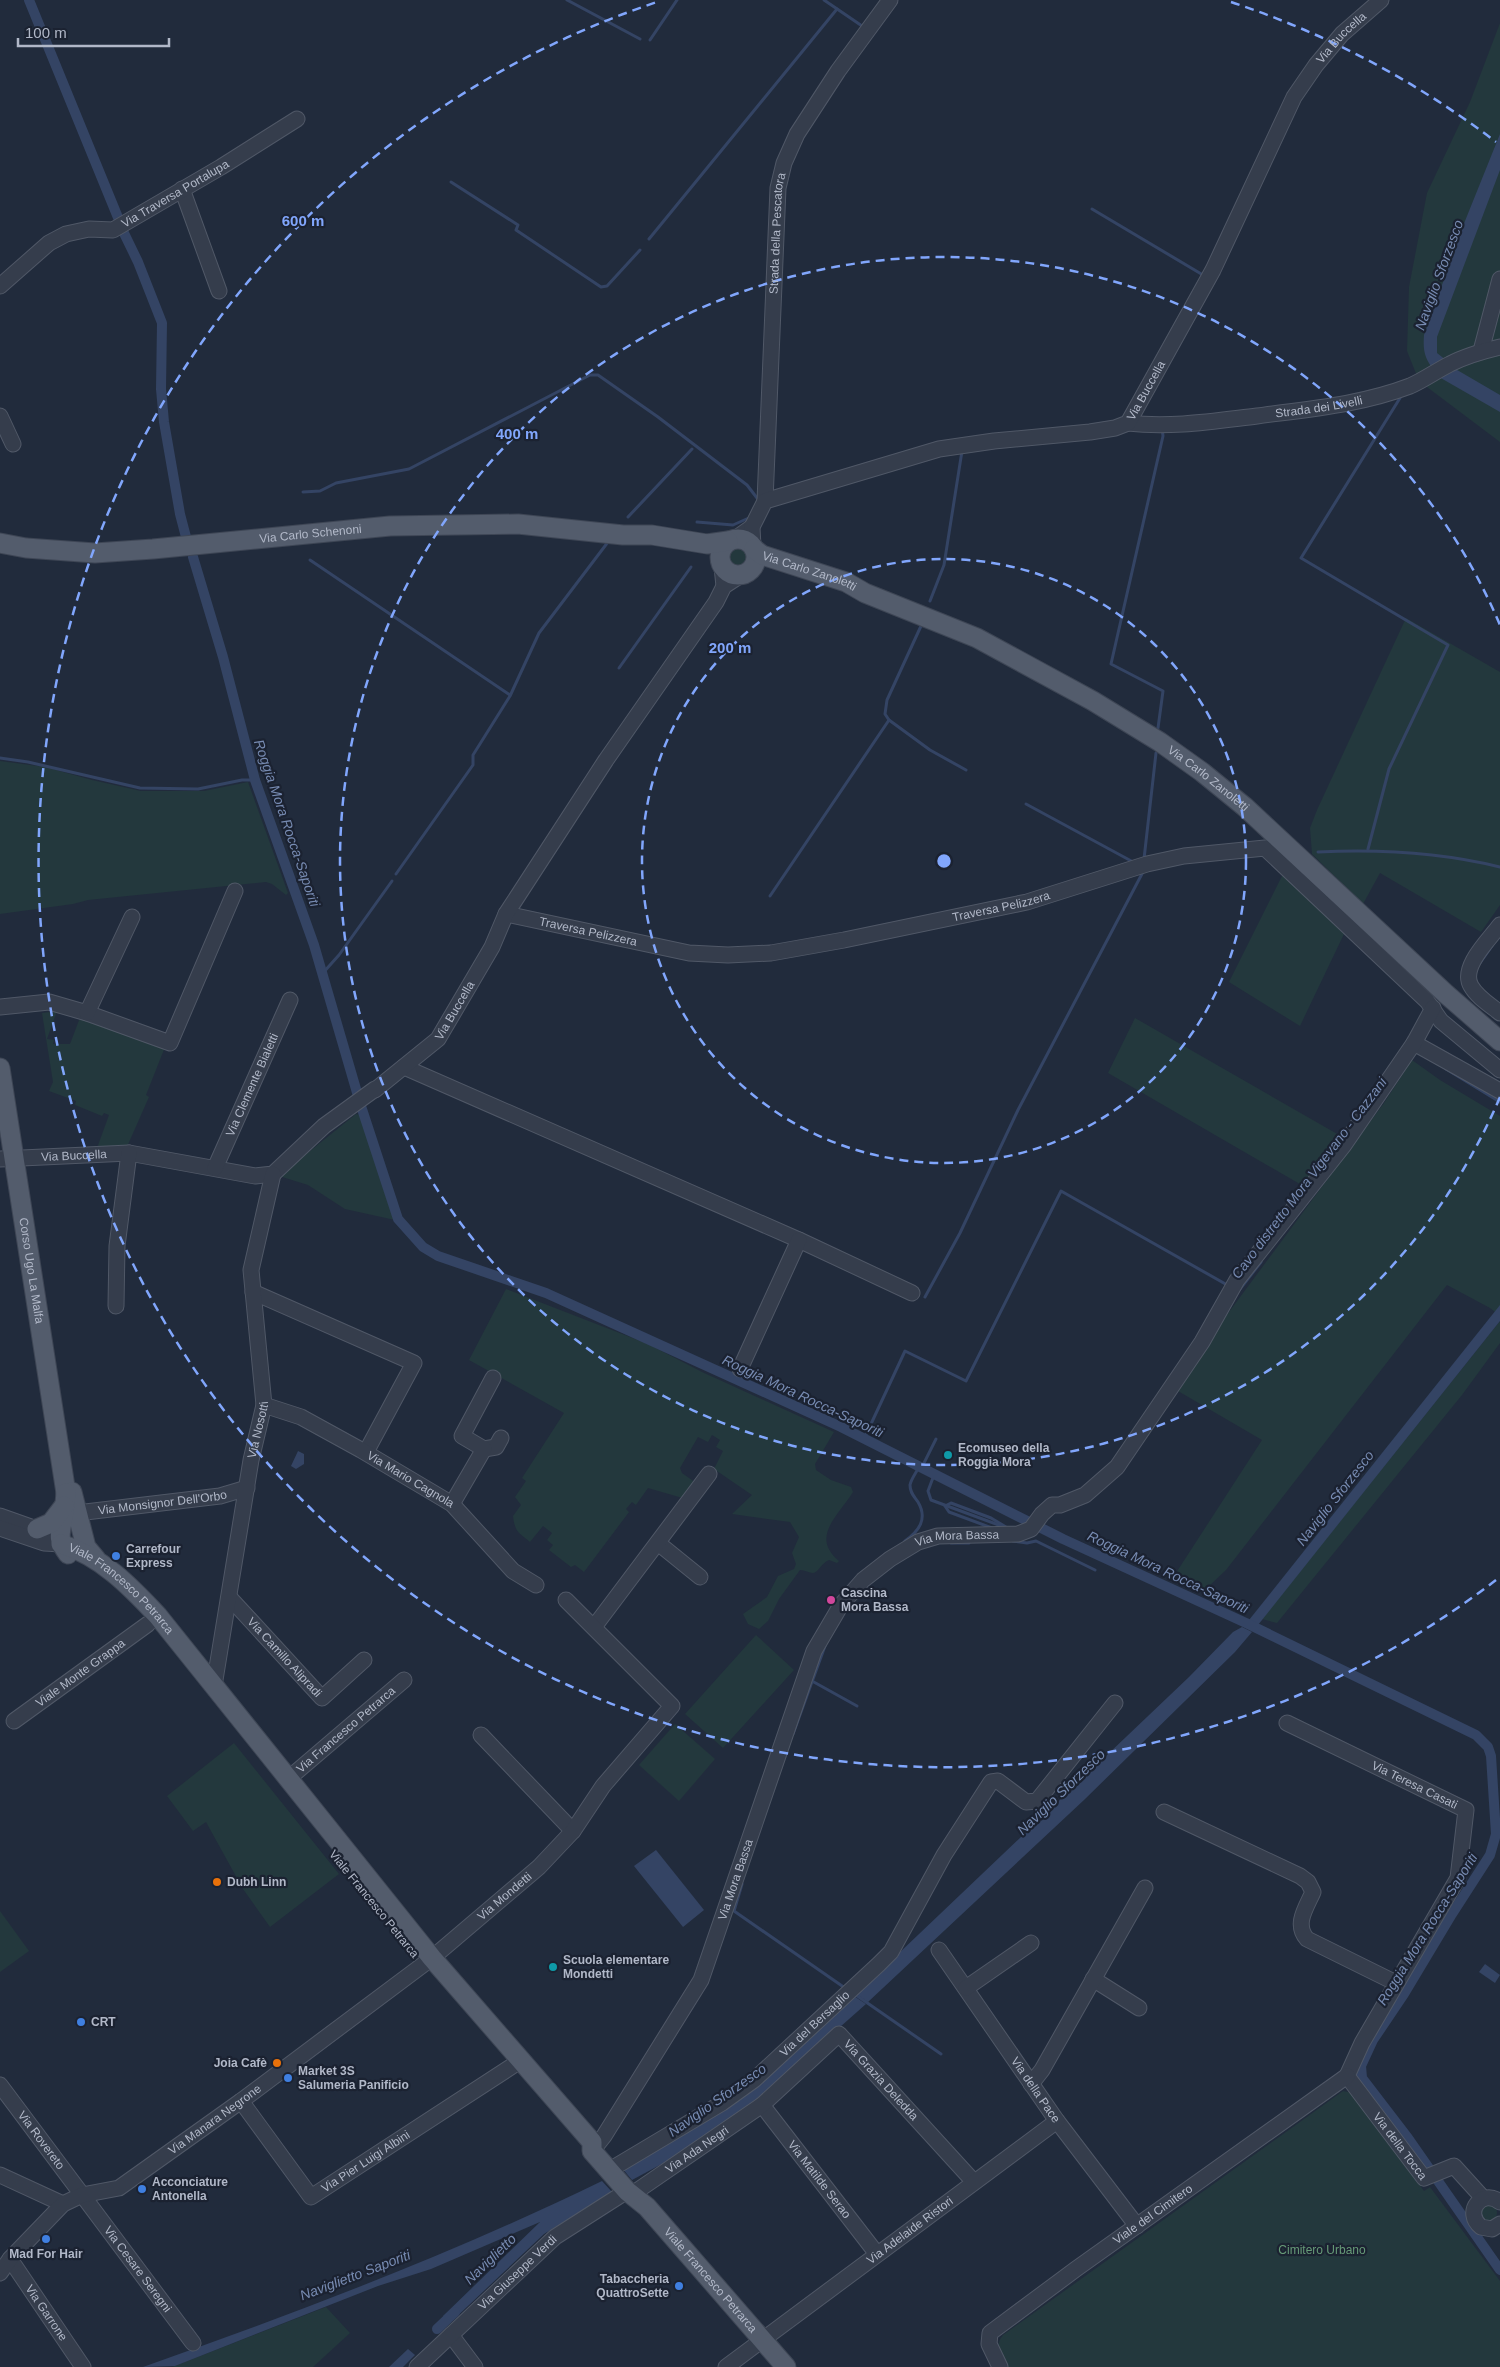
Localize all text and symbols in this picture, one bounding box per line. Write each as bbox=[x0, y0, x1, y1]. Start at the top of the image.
street label: Via Buccella bbox=[1313, 9, 1369, 66]
scale bar bbox=[18, 15, 169, 47]
text: 100 m bbox=[25, 24, 67, 41]
street label: Via Traversa Portalupa bbox=[119, 157, 232, 231]
street label: Strada della Pescatora bbox=[767, 171, 789, 294]
text: 600 m bbox=[282, 212, 324, 229]
water label: Naviglio Sforzesco bbox=[1412, 218, 1466, 332]
street label: Via Buccella bbox=[1124, 358, 1168, 423]
street label: Strada dei Livelli bbox=[1274, 393, 1364, 421]
text: 400 m bbox=[496, 425, 538, 442]
street label: Via Carlo Schenoni bbox=[259, 522, 362, 546]
street label: Via Carlo Zanoletti bbox=[760, 549, 859, 594]
text: 200 m bbox=[709, 639, 751, 656]
water label: Roggia Mora Rocca-Saporiti bbox=[251, 737, 323, 910]
street label: Via Carlo Zanoletti bbox=[1165, 743, 1252, 814]
centre of rings bbox=[935, 852, 953, 870]
street label: Traversa Pelizzera bbox=[951, 888, 1052, 924]
street label: Traversa Pelizzera bbox=[538, 914, 639, 949]
street label: Via Buccella bbox=[432, 978, 478, 1043]
street label: Via Clemente Bialetti bbox=[223, 1031, 281, 1139]
water label: Cavo distretto Mora Vigevano - Cazzani bbox=[1228, 1074, 1390, 1282]
street label: Via Buccella bbox=[41, 1147, 107, 1164]
street label: Corso Ugo La Malfa bbox=[16, 1217, 47, 1325]
water label: Roggia Mora Rocca-Saporiti bbox=[720, 1352, 887, 1441]
street label: Via Nosotti bbox=[245, 1401, 271, 1460]
place label: Ecomuseo della Roggia Mora bbox=[958, 1441, 1050, 1469]
water label: Naviglio Sforzesco bbox=[1293, 1447, 1377, 1549]
street label: Via Mario Cagnola bbox=[365, 1448, 457, 1511]
marker: Ecomuseo della Roggia Mora bbox=[942, 1449, 954, 1461]
street label: Via Monsignor Dell'Orbo bbox=[97, 1487, 229, 1517]
street label: Via Mora Bassa bbox=[913, 1527, 1000, 1549]
water label: Roggia Mora Rocca-Saporiti bbox=[1085, 1528, 1252, 1617]
street label: Viale Francesco Petrarca bbox=[67, 1540, 177, 1637]
place label: Carrefour Express bbox=[126, 1542, 181, 1570]
marker: Carrefour Express bbox=[110, 1550, 122, 1562]
place label: Cascina Mora Bassa bbox=[841, 1586, 909, 1614]
marker: Cascina Mora Bassa bbox=[825, 1594, 837, 1606]
street label: Via Camillo Alipradi bbox=[244, 1615, 325, 1700]
street label: Viale Monte Grappa bbox=[33, 1636, 128, 1710]
street label: Via Francesco Petrarca bbox=[294, 1683, 398, 1776]
water label: Naviglio Sforzesco bbox=[1014, 1746, 1108, 1838]
street label: Via Teresa Casati bbox=[1369, 1758, 1460, 1812]
street label: Via Mora Bassa bbox=[715, 1837, 756, 1922]
street label: Viale Francesco Petrarca bbox=[326, 1847, 422, 1961]
water label: Roggia Mora Rocca-Saporiti bbox=[1374, 1849, 1481, 2008]
street label: Via Mondetti bbox=[475, 1869, 534, 1923]
place label: Dubh Linn bbox=[227, 1875, 286, 1889]
marker: Dubh Linn bbox=[211, 1876, 223, 1888]
place label: Scuola elementare Mondetti bbox=[563, 1953, 669, 1981]
marker: Scuola elementare Mondetti bbox=[547, 1961, 559, 1973]
street label: Via del Bersaglio bbox=[777, 1988, 853, 2059]
place label: CRT bbox=[91, 2015, 116, 2029]
marker: CRT bbox=[75, 2016, 87, 2028]
street label: Via Grazia Deledda bbox=[841, 2037, 921, 2123]
street label: Via della Pace bbox=[1008, 2054, 1063, 2126]
place label: Joia Cafè bbox=[214, 2056, 267, 2070]
marker: Joia Cafè bbox=[271, 2057, 283, 2069]
water label: Naviglio Sforzesco bbox=[665, 2060, 769, 2140]
place label: Market 3S Salumeria Panificio bbox=[298, 2064, 409, 2092]
marker: Market 3S Salumeria Panificio bbox=[282, 2072, 294, 2084]
street label: Via Manara Negrone bbox=[166, 2081, 264, 2157]
street label: Via Rovereto bbox=[15, 2108, 68, 2172]
street label: Via della Tocca bbox=[1370, 2110, 1430, 2183]
street label: Via Ada Negri bbox=[663, 2123, 731, 2176]
street label: Via Pier Luigi Albini bbox=[319, 2128, 412, 2195]
street label: Via Matilde Serao bbox=[785, 2138, 854, 2221]
place label: Acconciature Antonella bbox=[152, 2175, 228, 2203]
street label: Viale del Cimitero bbox=[1110, 2181, 1195, 2247]
marker: Acconciature Antonella bbox=[136, 2183, 148, 2195]
street label: Via Adelaide Ristori bbox=[864, 2194, 956, 2267]
street label: Via Cesare Seregni bbox=[101, 2223, 175, 2315]
street label: Viale Francesco Petrarca bbox=[661, 2225, 760, 2336]
water label: Naviglietto bbox=[461, 2230, 519, 2287]
street label: Via Giuseppe Verdi bbox=[475, 2232, 560, 2313]
marker: Mad For Hair bbox=[40, 2233, 52, 2245]
park label: Cimitero Urbano bbox=[1278, 2243, 1366, 2257]
water label: Naviglietto Saporiti bbox=[298, 2246, 413, 2303]
place label: Mad For Hair bbox=[9, 2247, 83, 2261]
place label: Tabaccheria QuattroSette bbox=[596, 2272, 669, 2300]
marker: Tabaccheria QuattroSette bbox=[673, 2280, 685, 2292]
street label: Via Garrone bbox=[23, 2282, 70, 2344]

